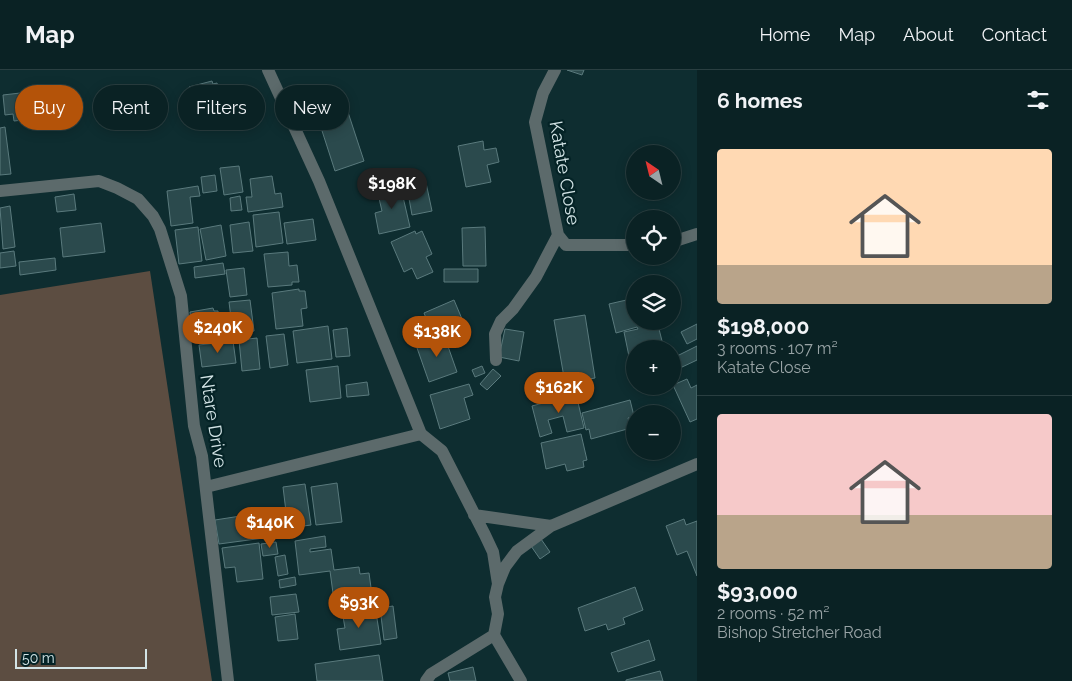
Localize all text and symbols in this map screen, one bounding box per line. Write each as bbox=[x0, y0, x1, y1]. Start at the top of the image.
text: Map bbox=[25, 20, 75, 49]
text: Home bbox=[759, 24, 810, 45]
text: Map bbox=[838, 24, 875, 45]
text: About bbox=[903, 24, 954, 45]
text: Contact bbox=[982, 24, 1047, 45]
chip: Buy bbox=[15, 85, 83, 130]
chip: Rent bbox=[93, 85, 168, 130]
chip: Filters bbox=[178, 85, 265, 130]
chip: New bbox=[275, 85, 349, 130]
icon: filters bbox=[1024, 86, 1052, 114]
text: 6 homes bbox=[717, 88, 803, 113]
street label: Katate Close bbox=[546, 119, 585, 227]
north arrow bbox=[626, 145, 681, 200]
map controls bbox=[626, 145, 681, 460]
pin: $198K bbox=[357, 168, 427, 210]
text: $198K bbox=[368, 174, 416, 193]
icon: home bbox=[840, 181, 930, 271]
button: locate bbox=[626, 210, 681, 265]
button: layers bbox=[626, 275, 681, 330]
pin: $240K bbox=[183, 312, 253, 354]
text: $198,000 bbox=[717, 314, 809, 339]
pin: $138K bbox=[402, 316, 472, 358]
text: $240K bbox=[194, 318, 242, 337]
text: $138K bbox=[413, 322, 461, 341]
text: 3 rooms · 107 m² bbox=[717, 339, 838, 358]
button: + bbox=[626, 340, 681, 395]
text: Katate Close bbox=[717, 358, 811, 377]
pin: $162K bbox=[524, 372, 594, 414]
street label: Ntare Drive bbox=[196, 373, 232, 469]
text: $162K bbox=[535, 378, 583, 397]
button: − bbox=[626, 405, 681, 460]
icon: home bbox=[840, 447, 930, 537]
pin: $140K bbox=[235, 506, 305, 549]
text: $140K bbox=[246, 513, 294, 532]
text: $93,000 bbox=[717, 579, 798, 604]
pin: $93K bbox=[329, 586, 389, 629]
text: $93K bbox=[339, 593, 379, 612]
text: 2 rooms · 52 m² bbox=[717, 604, 829, 623]
text: Bishop Stretcher Road bbox=[717, 623, 882, 642]
scale bar bbox=[15, 646, 148, 669]
text: 50 m bbox=[22, 650, 55, 666]

